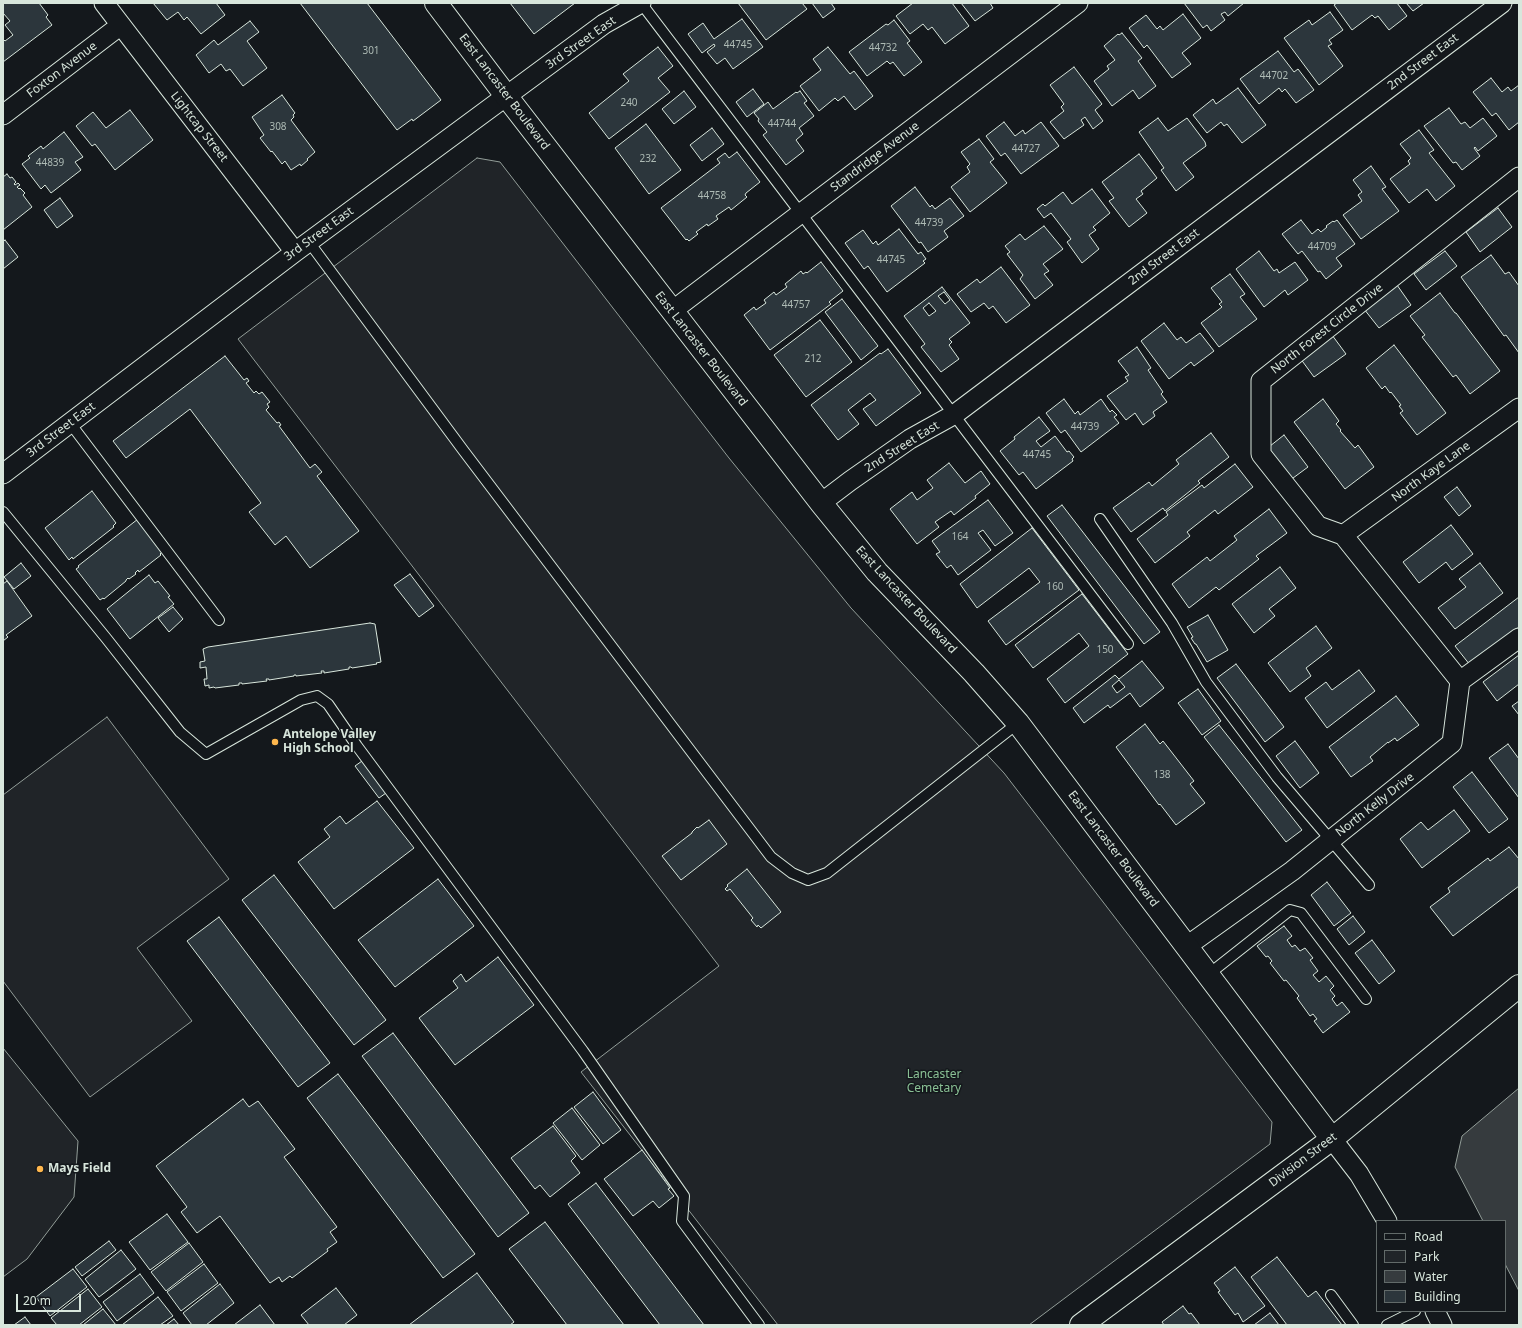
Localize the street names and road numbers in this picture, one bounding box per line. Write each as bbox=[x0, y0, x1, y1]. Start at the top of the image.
street label: 3rd Street East bbox=[543, 14, 619, 72]
street label: East Lancaster Boulevard bbox=[456, 31, 552, 153]
street label: 2nd Street East bbox=[1385, 31, 1461, 93]
street label: Foxton Avenue bbox=[24, 39, 100, 101]
street label: Lightcap Street bbox=[167, 89, 231, 165]
street label: Standridge Avenue bbox=[828, 119, 922, 195]
street label: 3rd Street East bbox=[282, 204, 356, 264]
street label: 2nd Street East bbox=[1126, 226, 1202, 288]
street label: North Forest Circle Drive bbox=[1268, 281, 1386, 377]
street label: East Lancaster Boulevard bbox=[652, 289, 750, 409]
street label: 3rd Street East bbox=[24, 400, 98, 460]
street label: 2nd Street East bbox=[862, 418, 942, 476]
street label: North Kaye Lane bbox=[1389, 439, 1473, 505]
street label: East Lancaster Boulevard bbox=[852, 543, 960, 657]
street label: North Kelly Drive bbox=[1333, 770, 1417, 840]
street label: East Lancaster Boulevard bbox=[1065, 788, 1161, 910]
street label: Division Street bbox=[1266, 1130, 1340, 1190]

